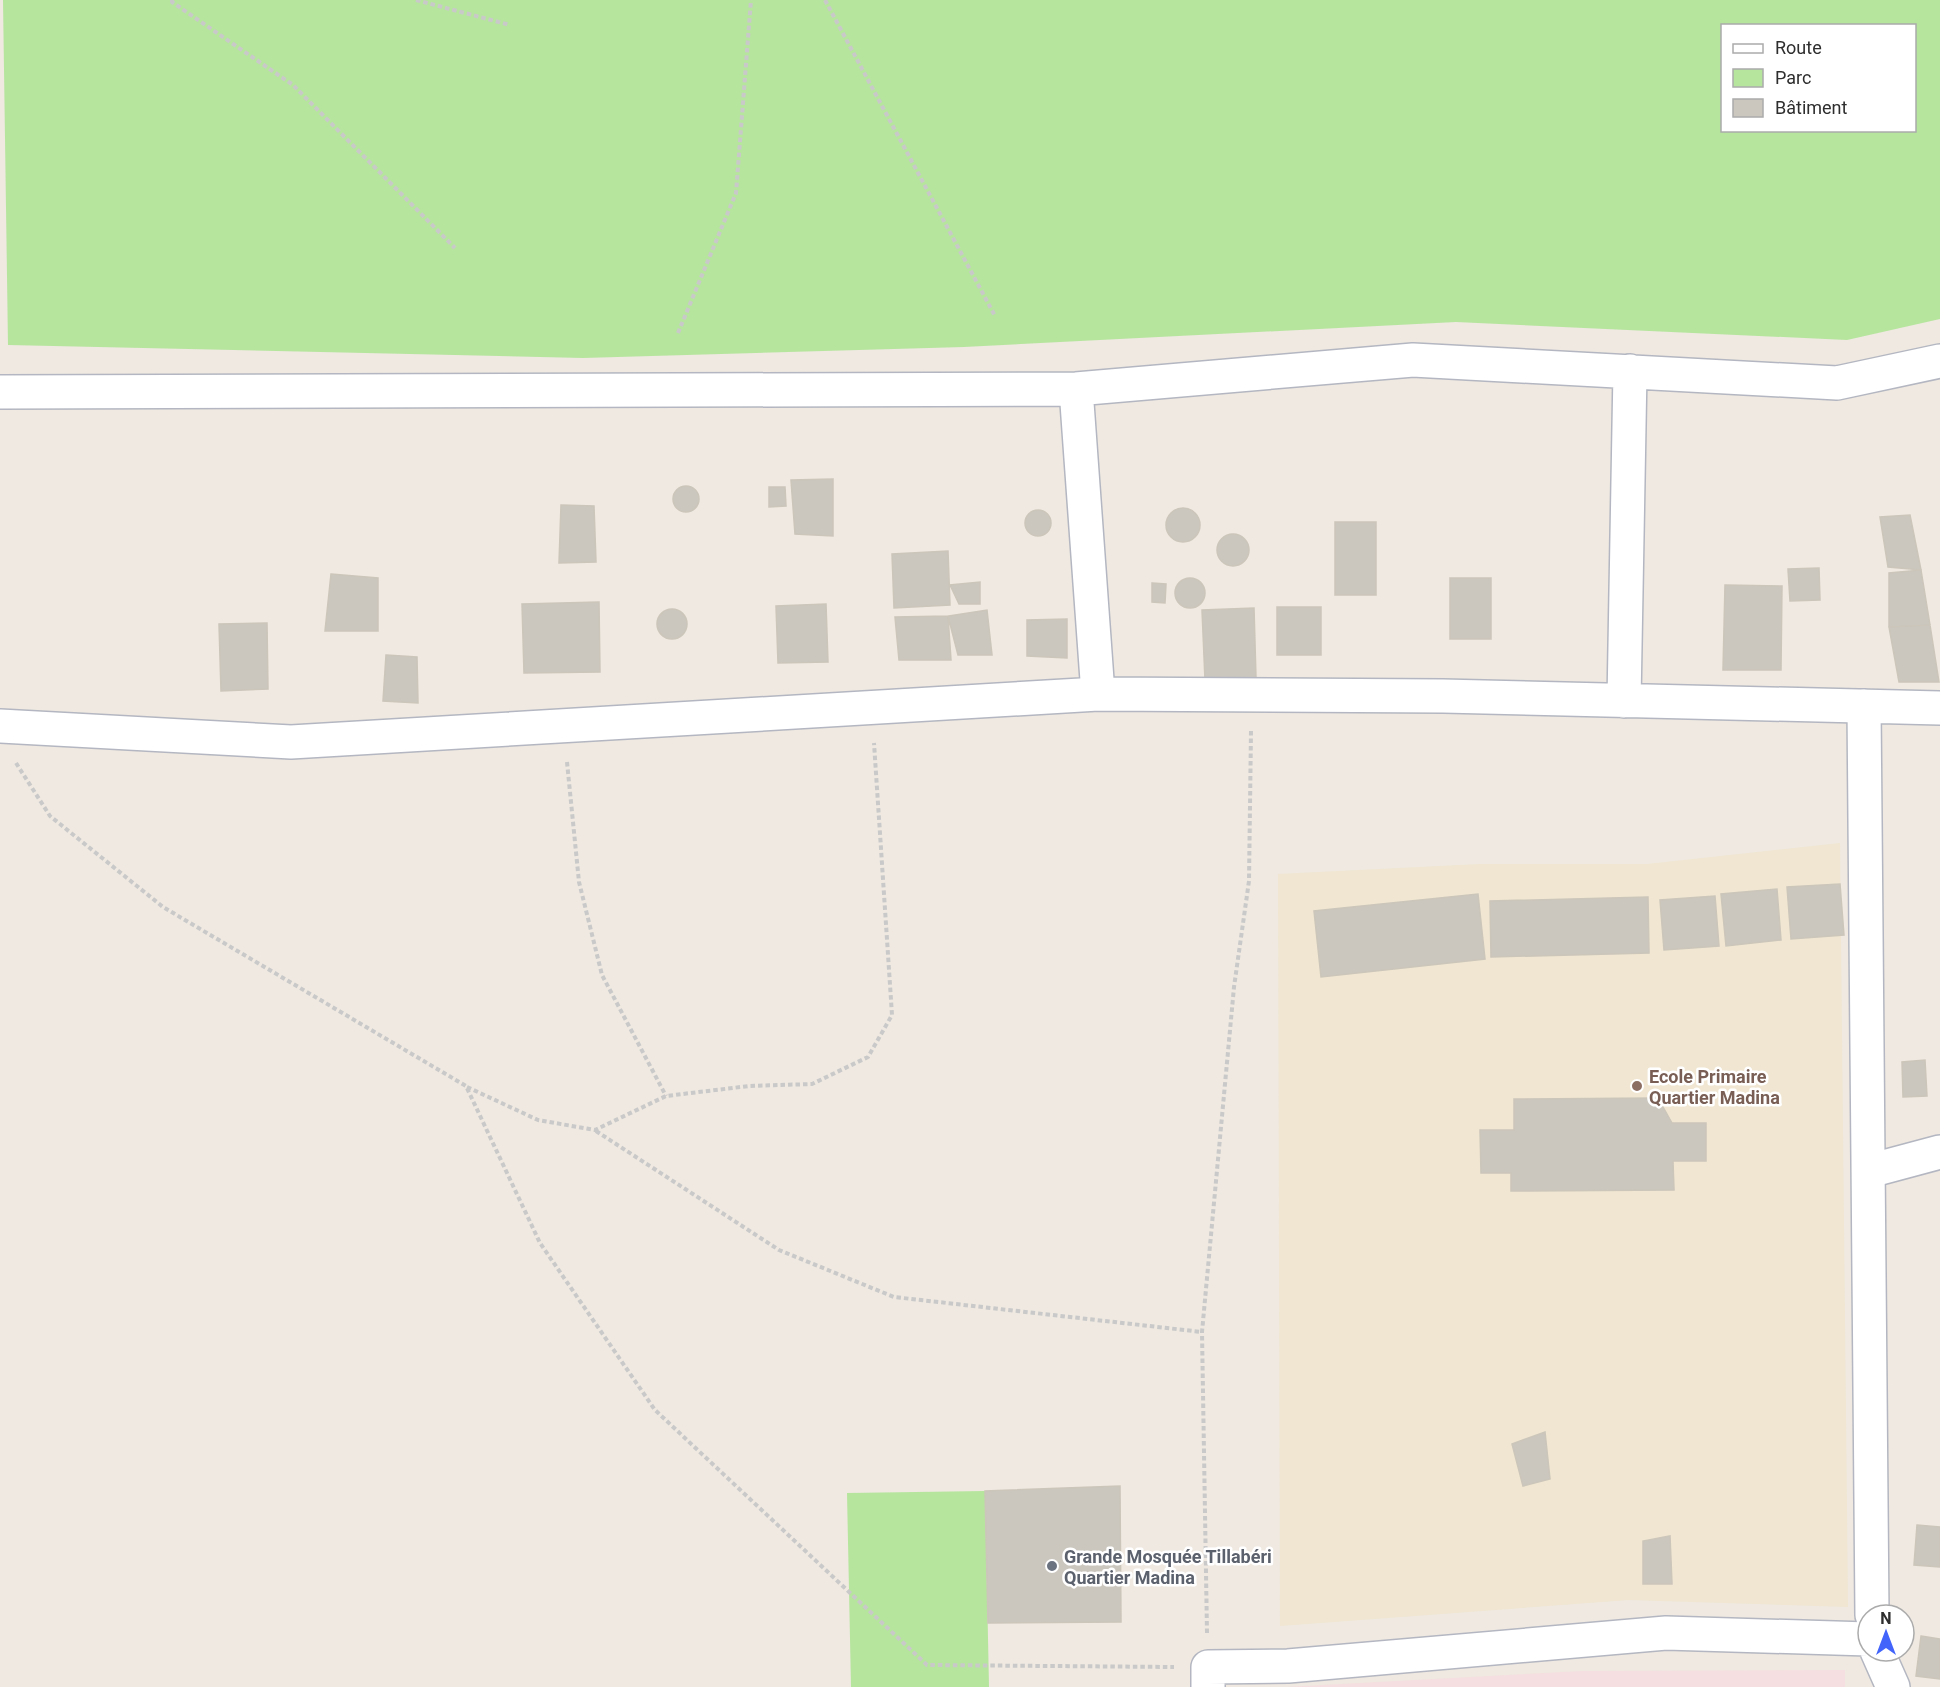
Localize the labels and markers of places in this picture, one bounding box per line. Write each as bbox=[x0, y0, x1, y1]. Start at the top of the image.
place label: Ecole Primaire Quartier Madina bbox=[1649, 1066, 1780, 1108]
marker: Ecole Primaire Quartier Madina bbox=[1630, 1079, 1644, 1093]
place label: Grande Mosquée Tillabéri Quartier Madina bbox=[1064, 1546, 1272, 1588]
marker: Grande Mosquée Tillabéri Quartier Madina bbox=[1045, 1559, 1059, 1573]

